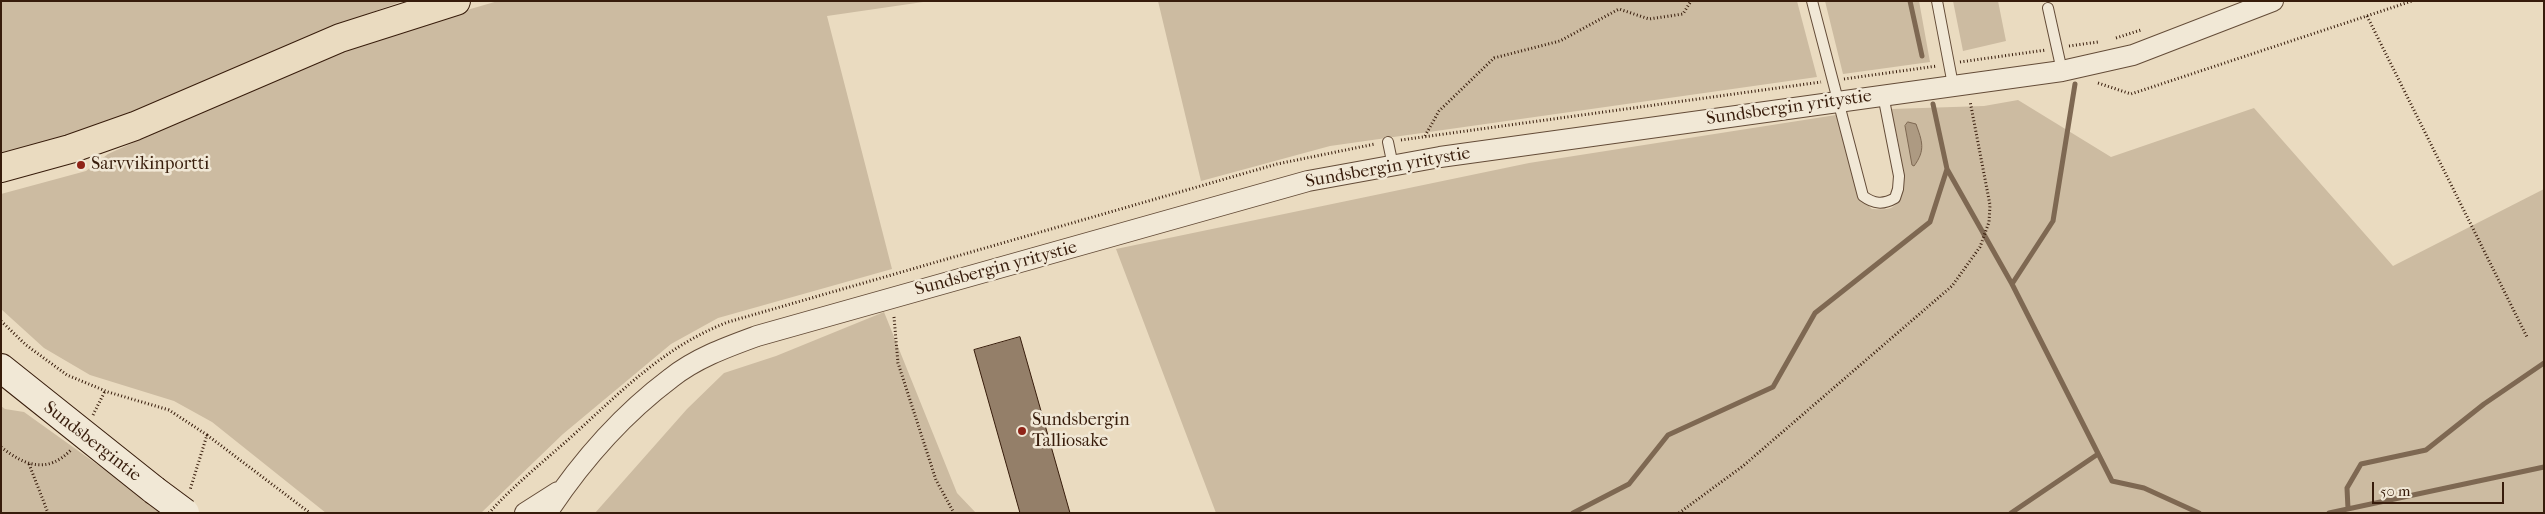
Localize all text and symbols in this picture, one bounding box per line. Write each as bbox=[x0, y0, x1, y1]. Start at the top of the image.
street label: Sundsbergin yritystie bbox=[1705, 86, 1873, 130]
street label: Sundsbergin yritystie bbox=[1304, 143, 1472, 193]
place label: Sarvvikinportti bbox=[91, 154, 209, 176]
marker: Sarvvikinportti bbox=[75, 159, 87, 171]
street label: Sundsbergin yritystie bbox=[913, 237, 1079, 301]
street label: Sundsbergintie bbox=[39, 397, 145, 487]
place label: Sundsbergin Talliosake bbox=[1032, 410, 1130, 452]
marker: Sundsbergin Talliosake bbox=[1016, 425, 1028, 437]
scale bar bbox=[2375, 472, 2508, 504]
text: 50 m bbox=[2380, 482, 2410, 500]

